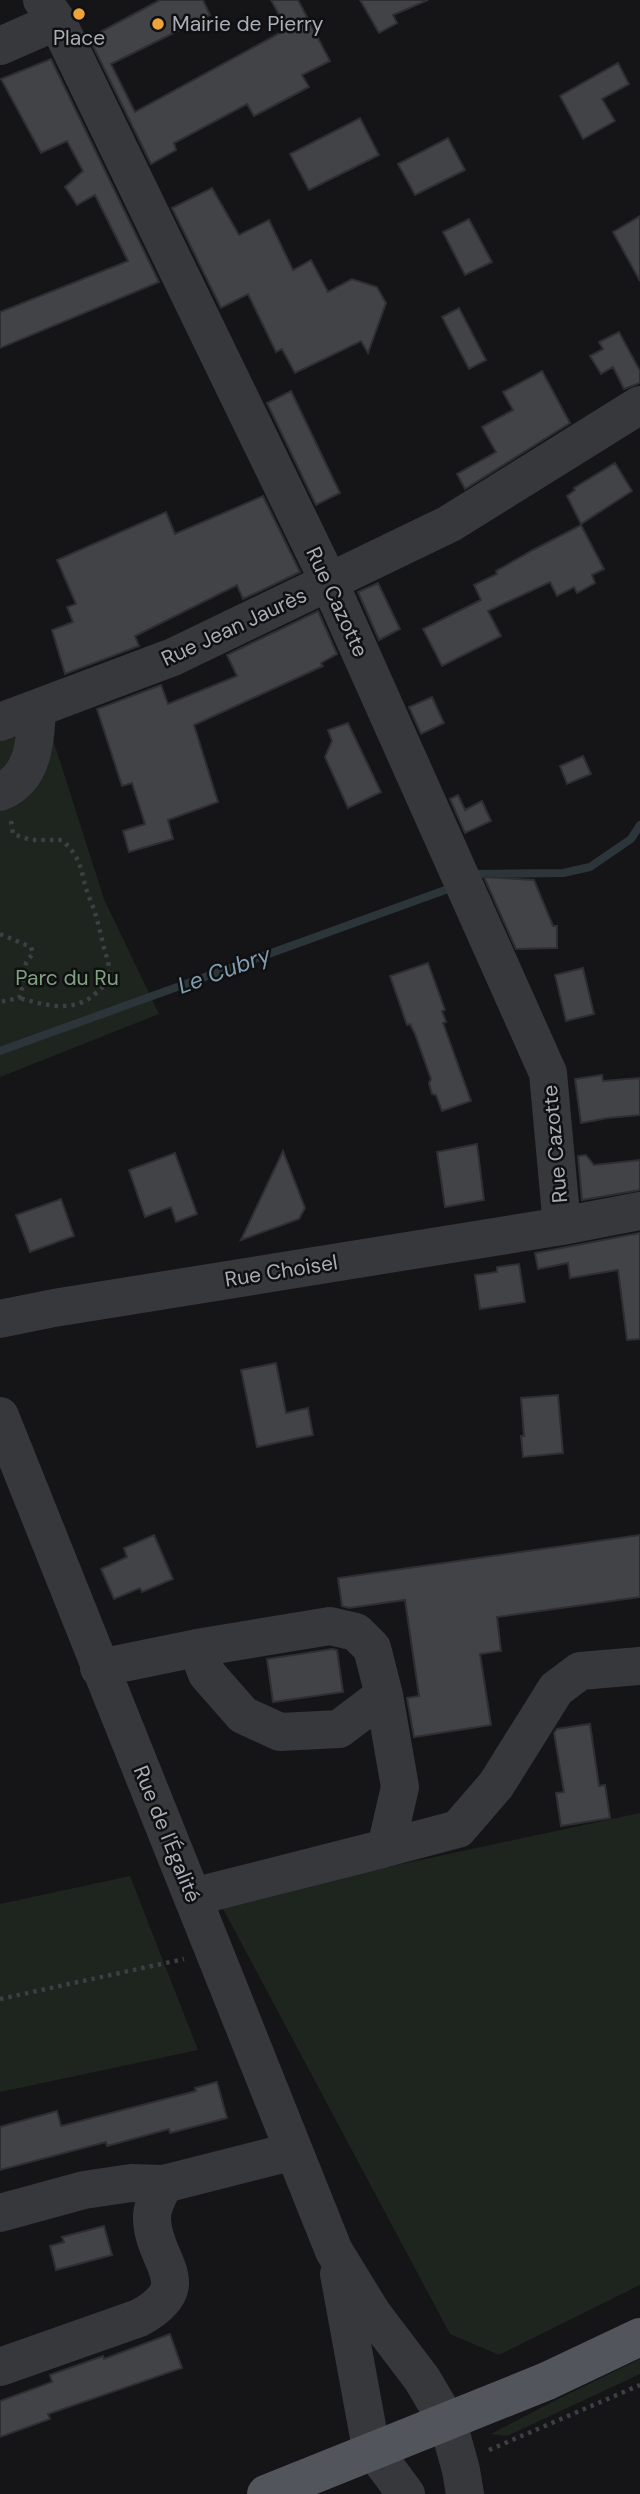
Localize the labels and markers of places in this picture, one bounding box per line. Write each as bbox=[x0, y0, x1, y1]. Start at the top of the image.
marker: Place bbox=[71, 6, 87, 22]
place label: Mairie de Pierry bbox=[172, 10, 324, 38]
marker: Mairie de Pierry bbox=[150, 16, 166, 32]
place label: Place bbox=[53, 24, 105, 52]

